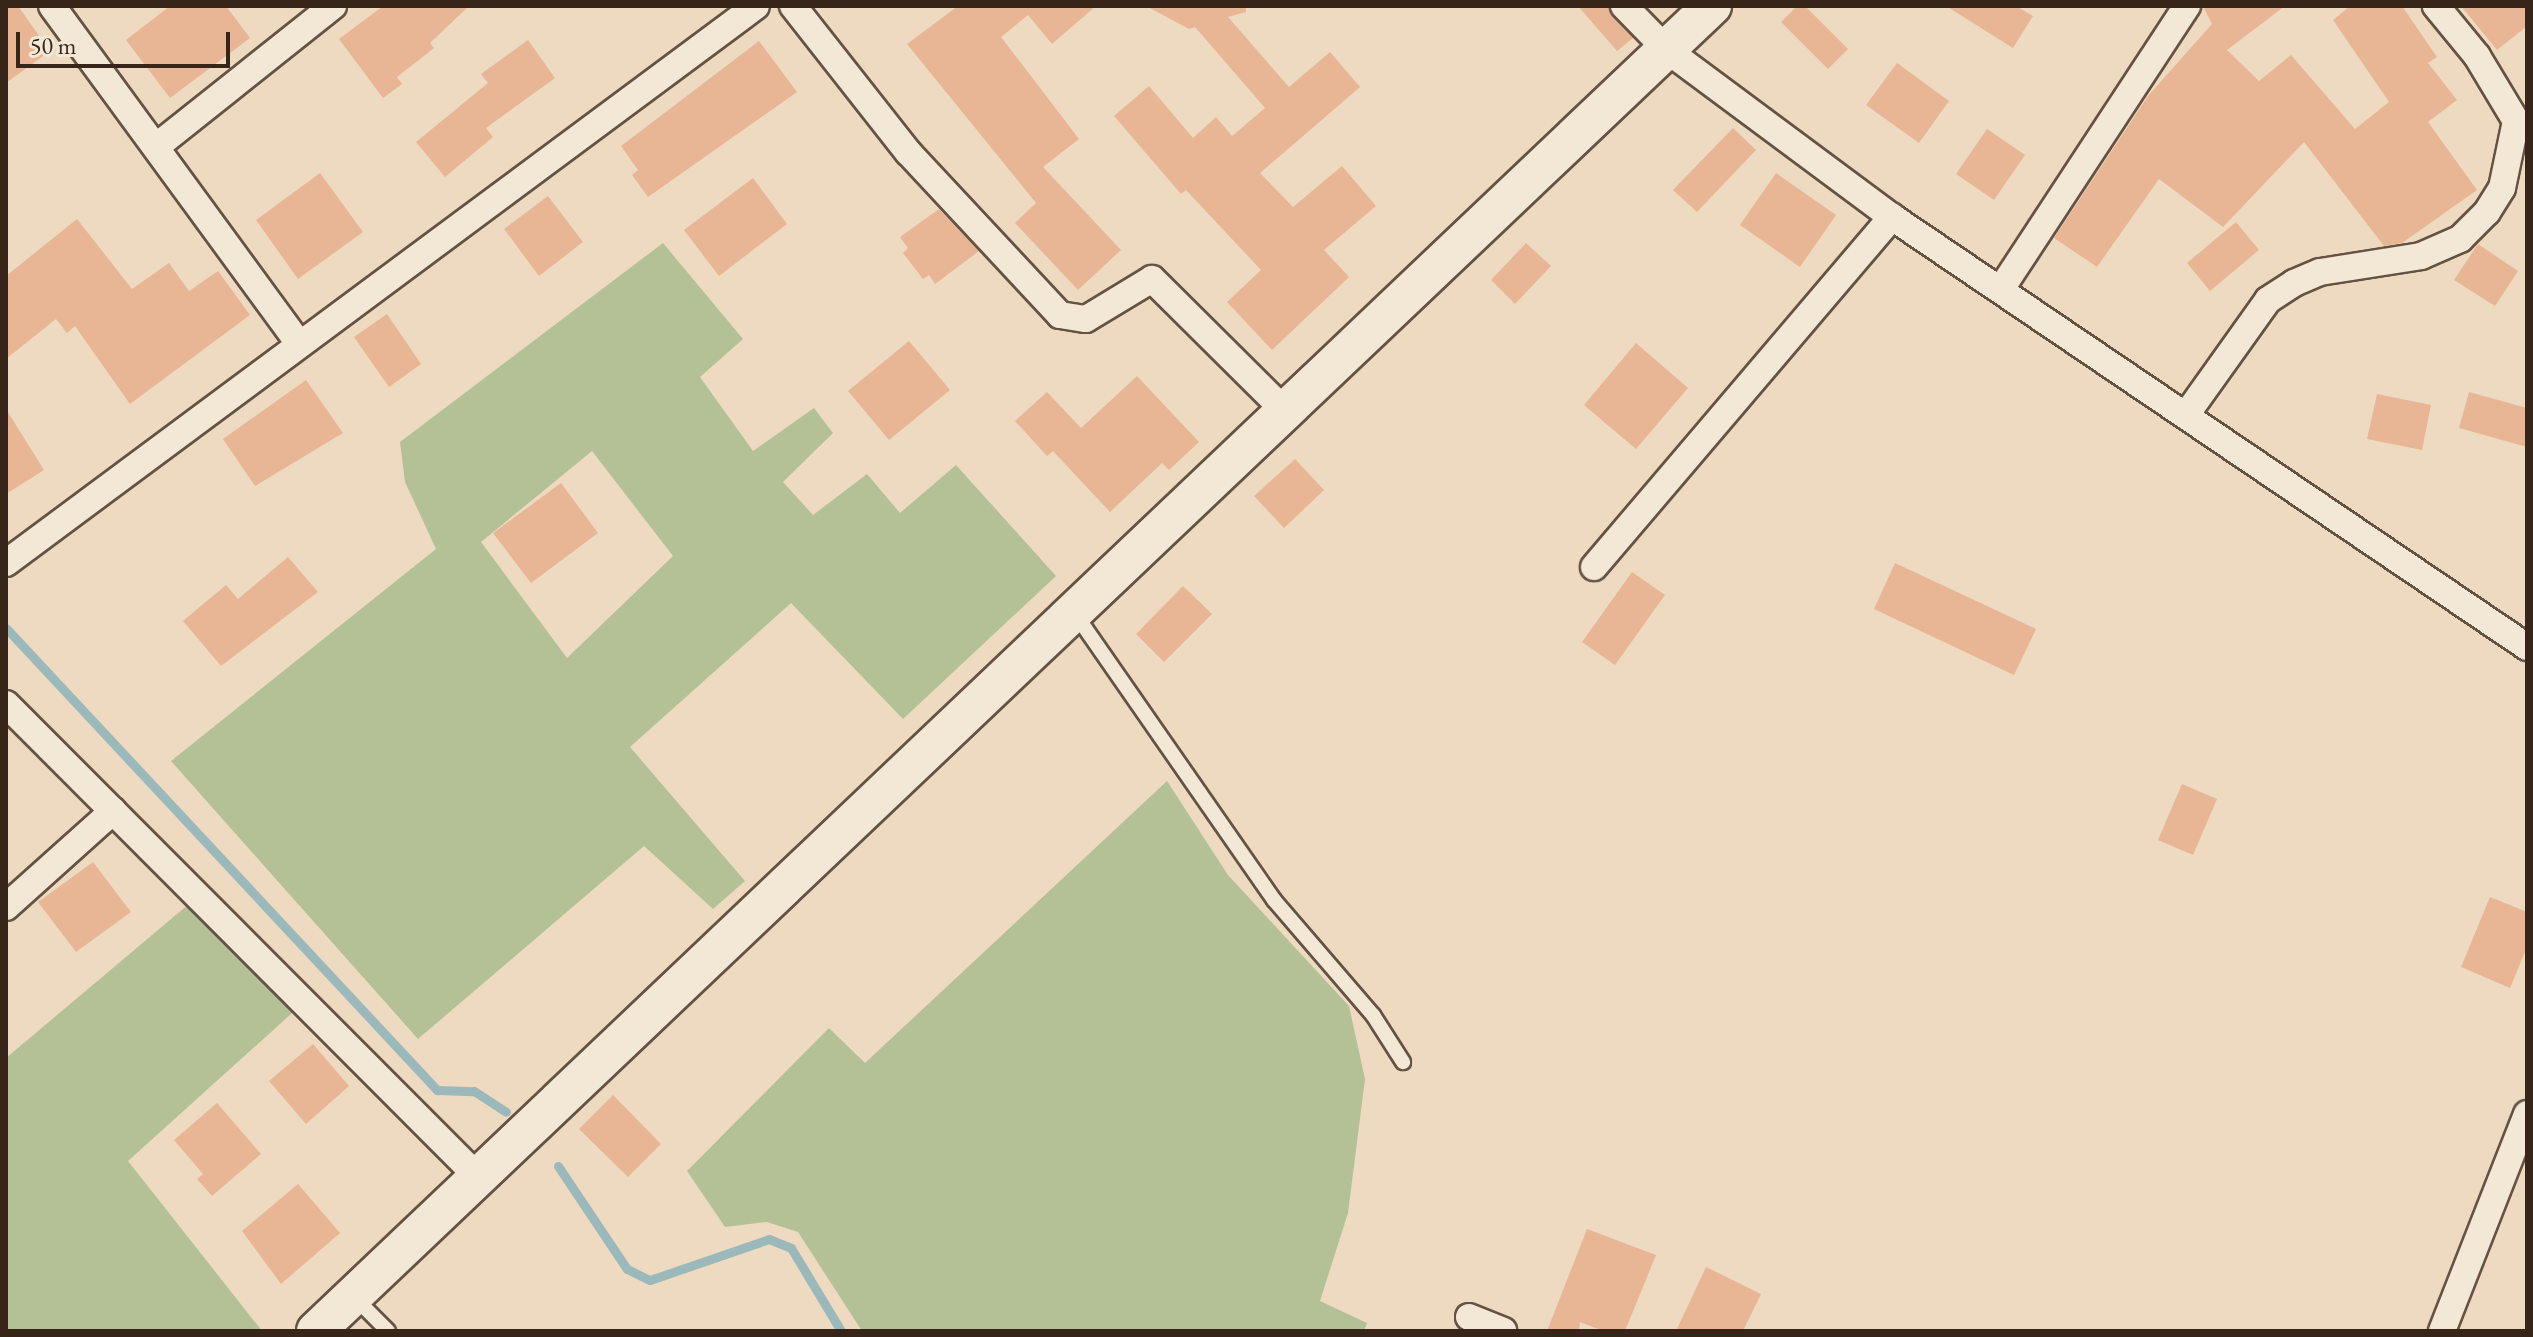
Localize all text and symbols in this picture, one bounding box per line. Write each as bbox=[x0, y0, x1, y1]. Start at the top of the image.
scale bar bbox=[20, 16, 234, 66]
text: 50 m bbox=[30, 30, 77, 61]

